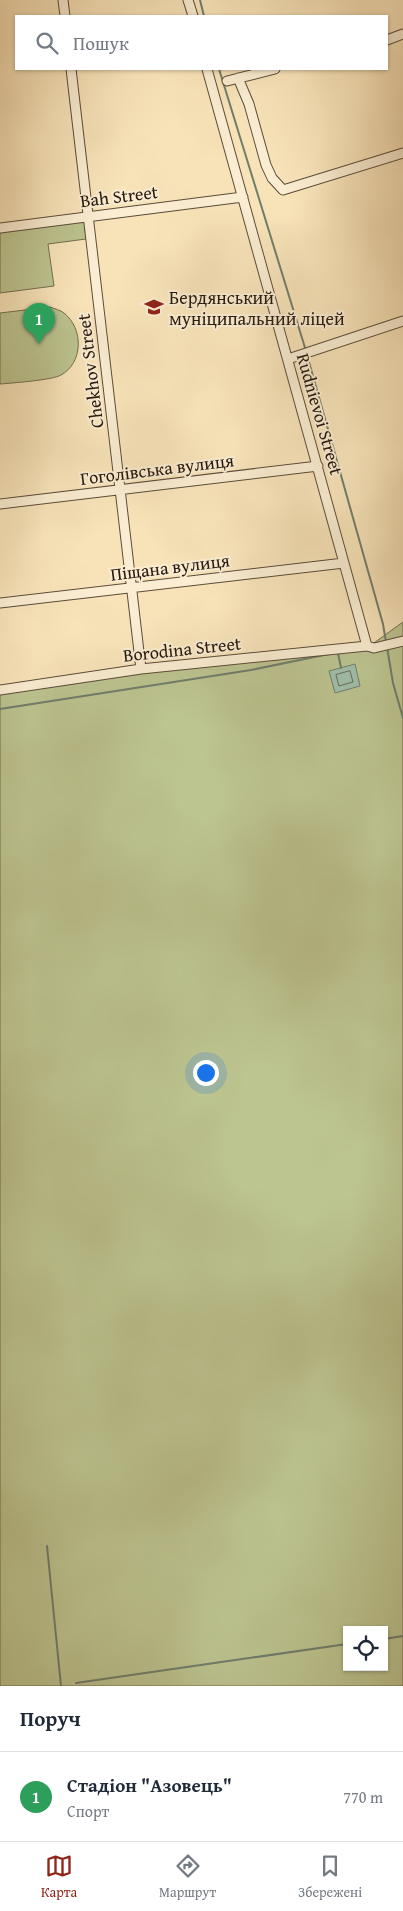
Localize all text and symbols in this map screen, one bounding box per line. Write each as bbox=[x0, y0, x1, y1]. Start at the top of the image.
search box bbox=[15, 15, 388, 70]
icon: search bbox=[33, 29, 61, 57]
text: Пошук bbox=[73, 29, 129, 57]
street label: Bah Street bbox=[78, 178, 160, 214]
place label: Бердянський муніципальний ліцей bbox=[169, 284, 345, 332]
school or university icon: Бердянський муніципальний ліцей bbox=[143, 296, 165, 318]
pin: 1 bbox=[23, 303, 55, 344]
street label: Chekhov Street bbox=[70, 312, 110, 430]
street label: Rudnievoi Street bbox=[290, 350, 350, 479]
street label: Гоголівська вулиця bbox=[79, 446, 235, 492]
street label: Піщана вулиця bbox=[109, 546, 231, 588]
street label: Borodina Street bbox=[122, 629, 243, 669]
your location bbox=[193, 1060, 219, 1086]
map controls bbox=[343, 1626, 388, 1671]
button: locate bbox=[343, 1626, 388, 1671]
text: Поруч bbox=[20, 1703, 81, 1734]
text: Стадіон "Азовець" bbox=[67, 1771, 232, 1799]
text: 1 bbox=[32, 1785, 40, 1809]
text: 770 m bbox=[343, 1785, 383, 1809]
text: Спорт bbox=[67, 1799, 109, 1823]
tab: Карта bbox=[41, 1852, 77, 1902]
tab: Маршрут bbox=[159, 1852, 216, 1902]
tab: Збережені bbox=[298, 1852, 362, 1902]

